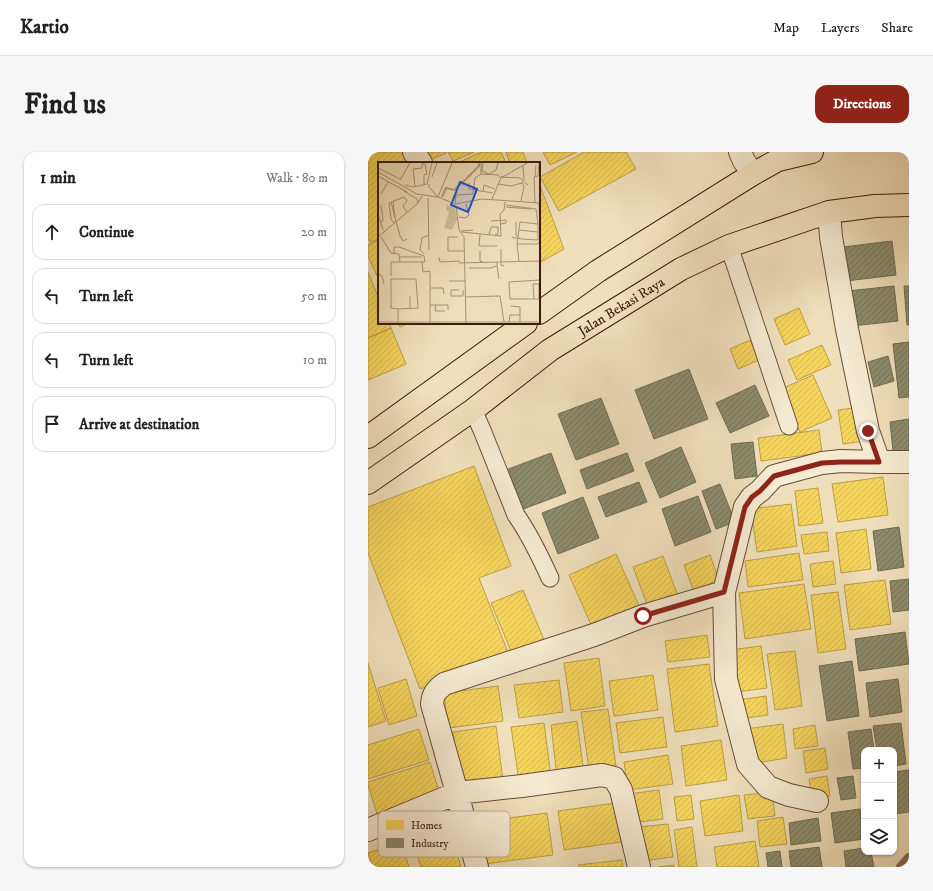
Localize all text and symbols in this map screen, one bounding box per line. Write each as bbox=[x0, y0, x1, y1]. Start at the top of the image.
text: Kartio bbox=[20, 16, 69, 39]
text: Map bbox=[773, 19, 799, 37]
text: Layers bbox=[821, 19, 859, 37]
text: Share bbox=[881, 19, 913, 37]
button: Directions bbox=[815, 85, 909, 123]
text: Find us bbox=[24, 87, 106, 122]
inset map bbox=[378, 162, 540, 324]
text: 1 min bbox=[40, 167, 76, 189]
text: Walk · 80 m bbox=[266, 170, 328, 186]
icon: ahead bbox=[41, 221, 63, 243]
text: Continue bbox=[79, 223, 134, 242]
text: 20 m bbox=[301, 224, 327, 240]
street label: Jalan Bekasi Raya bbox=[573, 273, 668, 342]
icon: left bbox=[41, 285, 63, 307]
text: Turn left bbox=[79, 287, 133, 306]
text: 50 m bbox=[301, 288, 327, 304]
icon: left bbox=[41, 349, 63, 371]
text: Turn left bbox=[79, 351, 133, 370]
text: 10 m bbox=[303, 352, 327, 368]
icon: arrive bbox=[41, 413, 63, 435]
text: Arrive at destination bbox=[79, 415, 199, 434]
route end bbox=[859, 422, 877, 440]
route start bbox=[634, 607, 652, 625]
map controls bbox=[861, 747, 897, 855]
button: + bbox=[861, 747, 897, 783]
button: − bbox=[861, 783, 897, 819]
legend bbox=[378, 811, 510, 857]
text: Homes bbox=[411, 819, 442, 833]
button: layers bbox=[861, 819, 897, 855]
text: Industry bbox=[411, 837, 449, 851]

